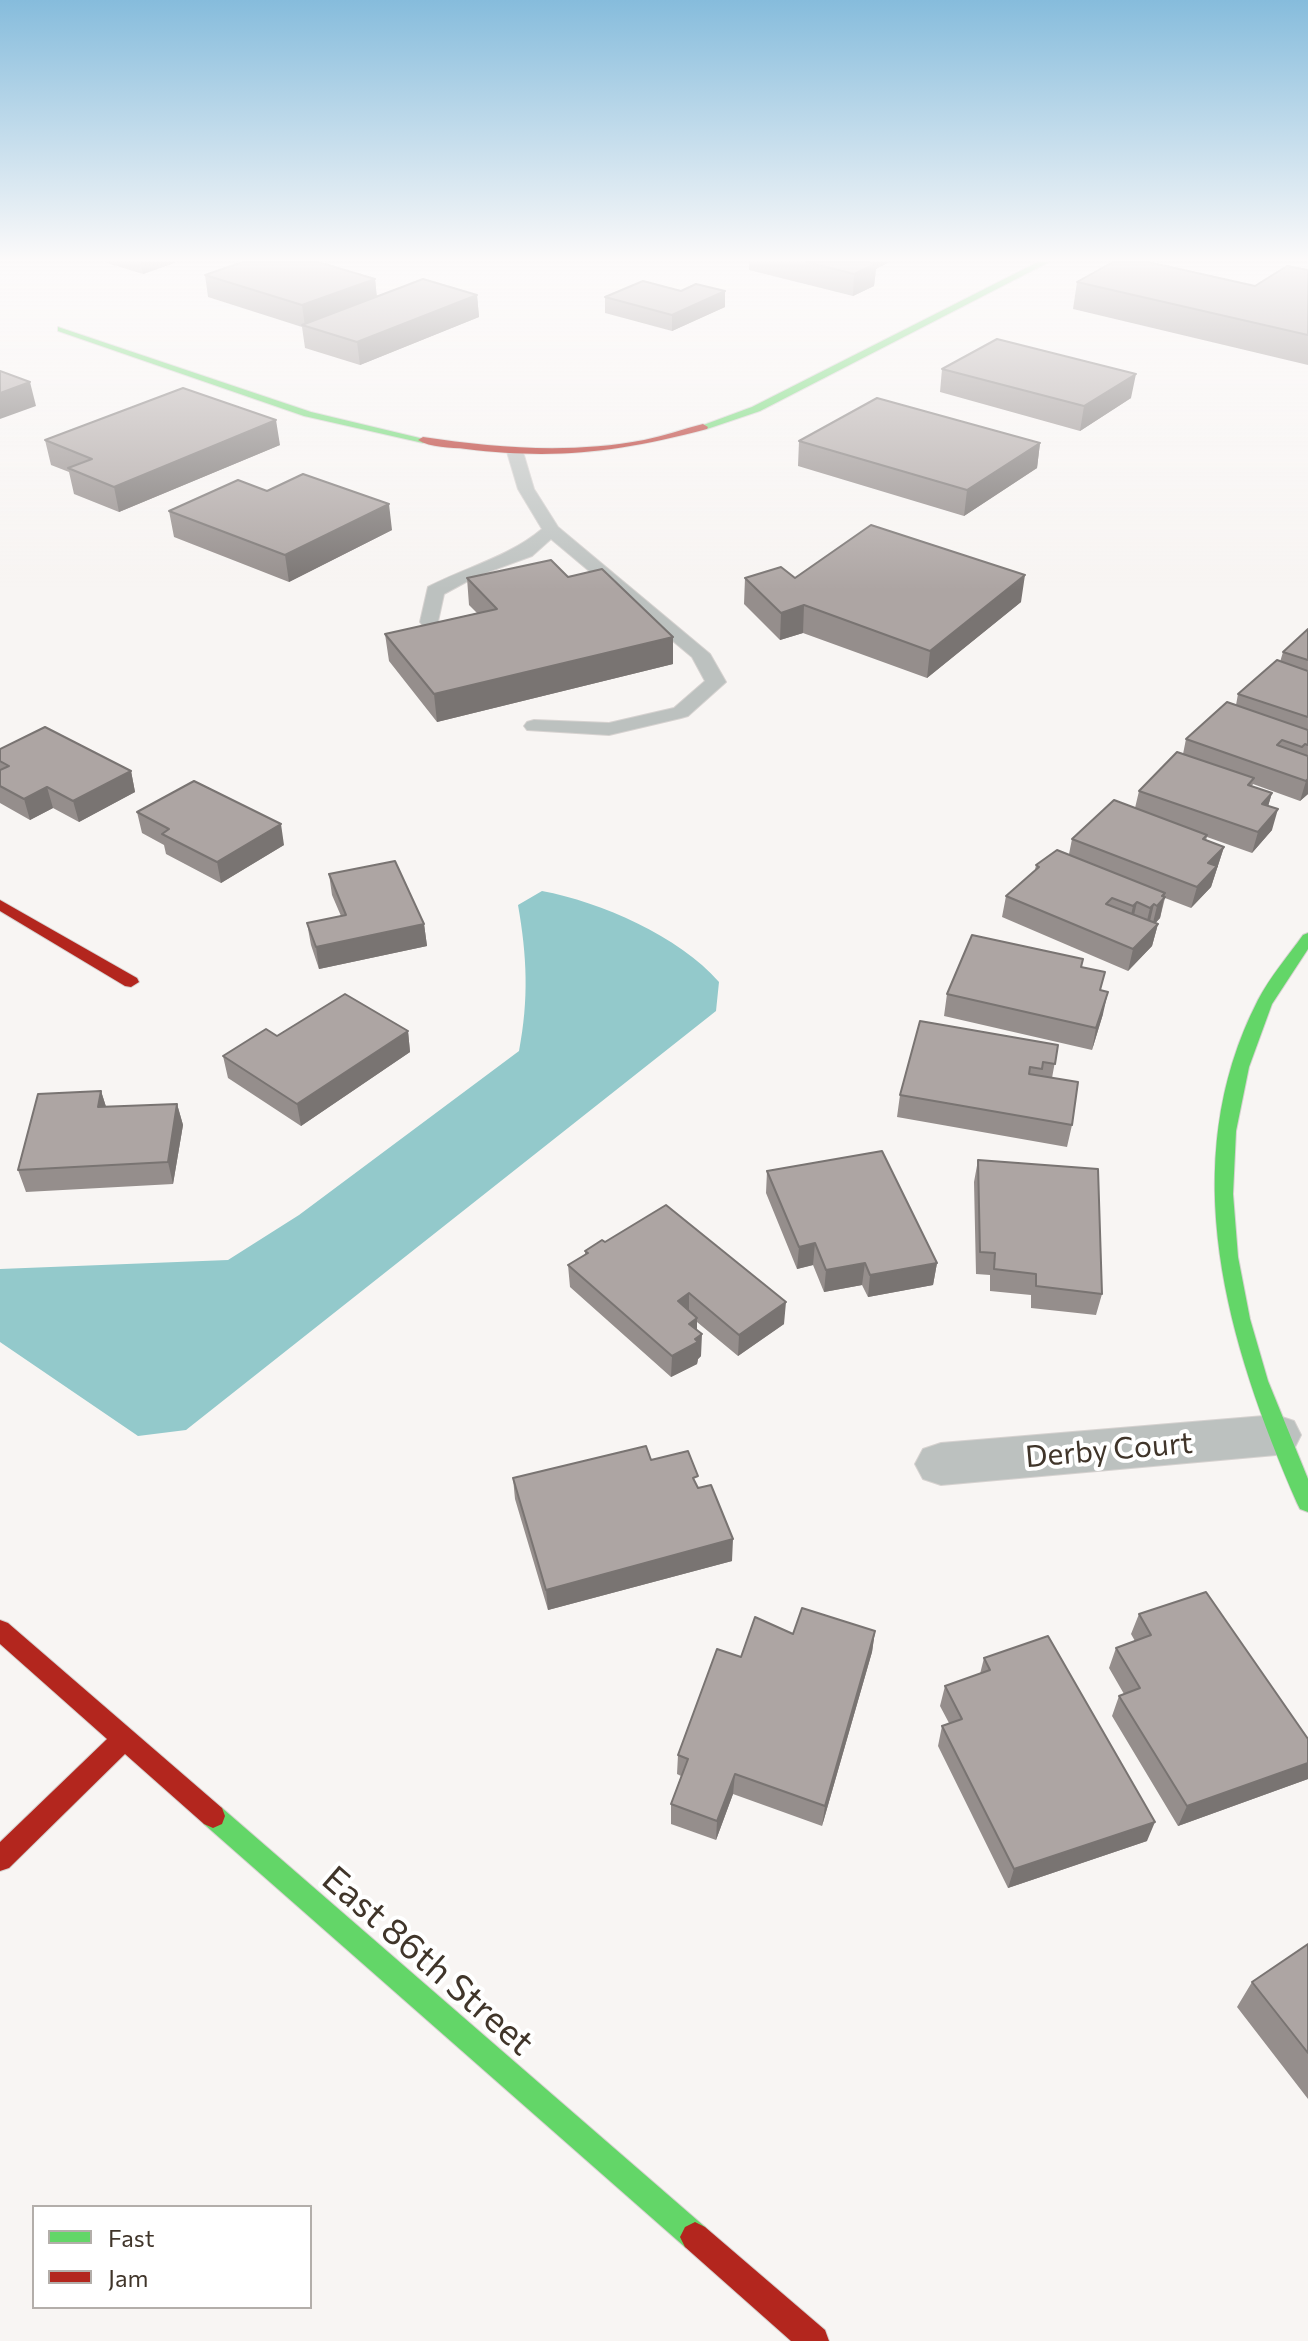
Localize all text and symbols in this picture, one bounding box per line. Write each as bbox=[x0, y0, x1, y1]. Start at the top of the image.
street label: Derby Court bbox=[1024, 1425, 1194, 1475]
street label: East 86th Street bbox=[314, 1857, 542, 2065]
legend bbox=[32, 2205, 312, 2309]
text: Fast bbox=[108, 2223, 155, 2252]
text: Jam bbox=[108, 2263, 148, 2292]

